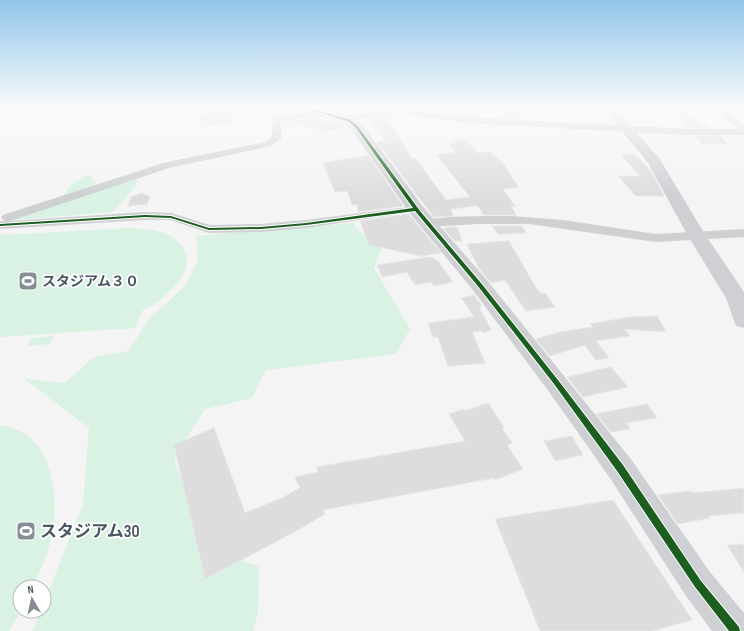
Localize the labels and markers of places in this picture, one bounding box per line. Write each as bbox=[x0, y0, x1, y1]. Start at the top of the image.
sports icon: スタジアム３０ bbox=[17, 270, 39, 292]
place label: スタジアム３０ bbox=[42, 273, 139, 290]
sports icon: スタジアム30 bbox=[15, 520, 37, 542]
place label: スタジアム30 bbox=[40, 522, 140, 542]

